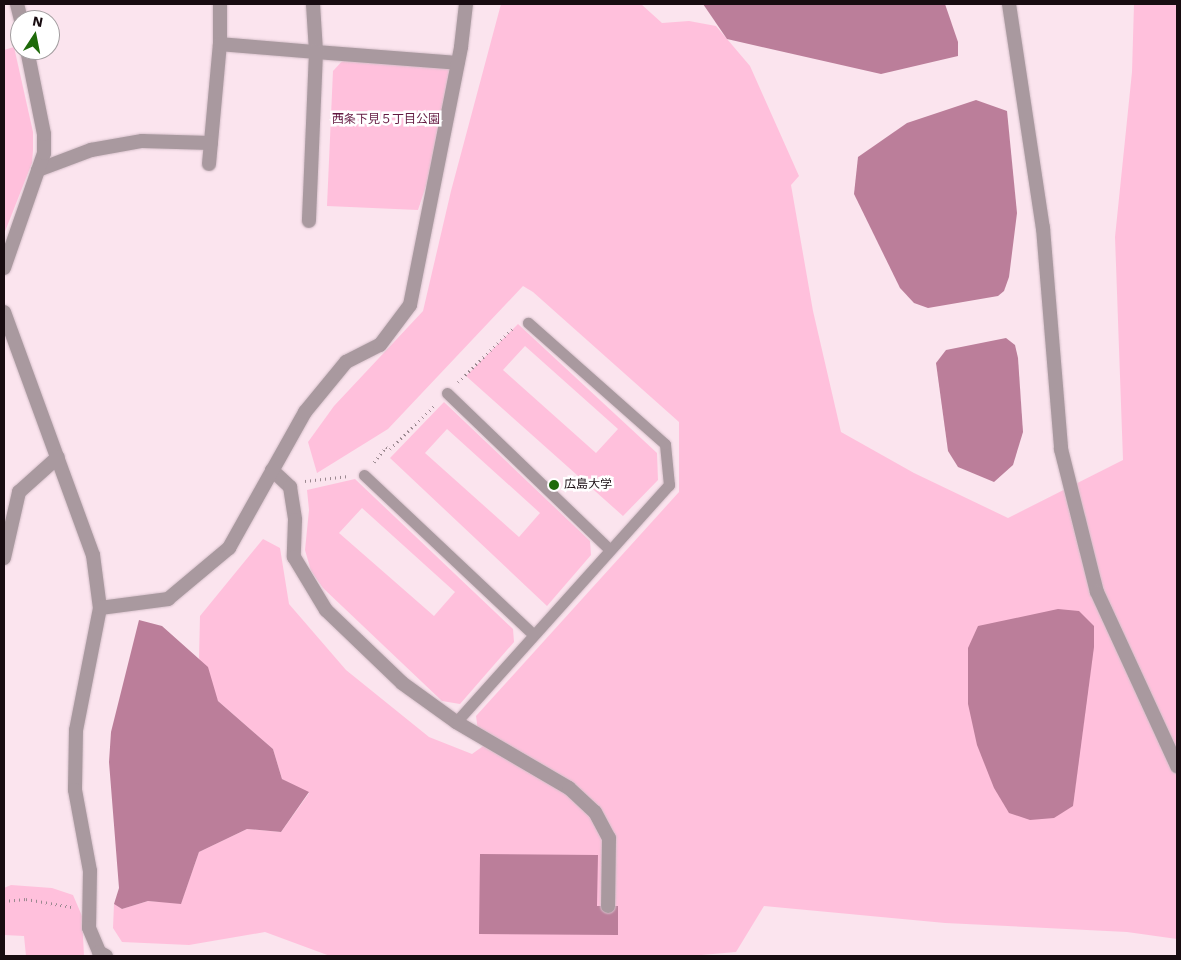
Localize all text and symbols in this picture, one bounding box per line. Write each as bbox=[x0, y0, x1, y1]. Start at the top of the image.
north arrow bbox=[10, 10, 60, 60]
text: N bbox=[31, 12, 44, 30]
park label: 西条下見５丁目公園 bbox=[332, 113, 440, 127]
place label: 広島大学 bbox=[564, 478, 612, 492]
marker: 広島大学 bbox=[548, 479, 560, 491]

